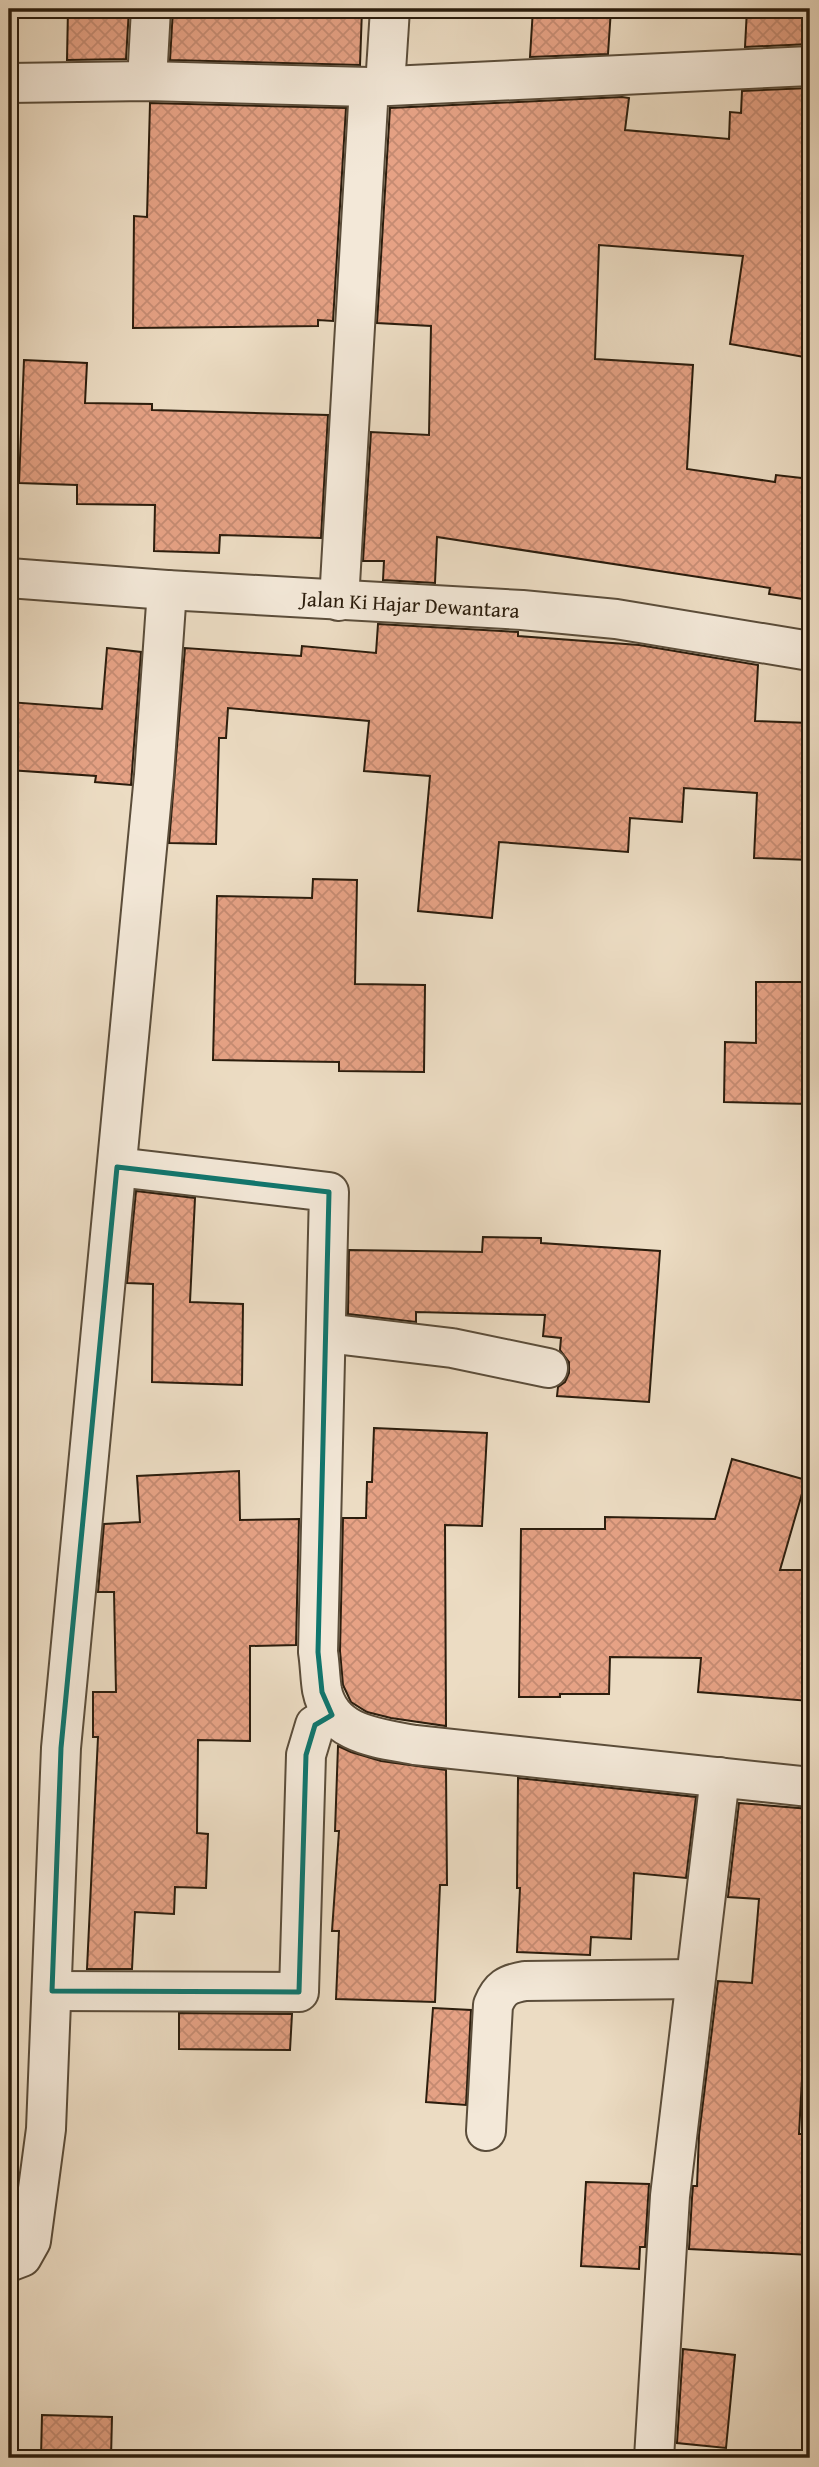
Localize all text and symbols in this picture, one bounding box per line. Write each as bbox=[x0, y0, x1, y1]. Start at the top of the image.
street label: Jalan Ki Hajar Dewantara bbox=[297, 582, 521, 625]

